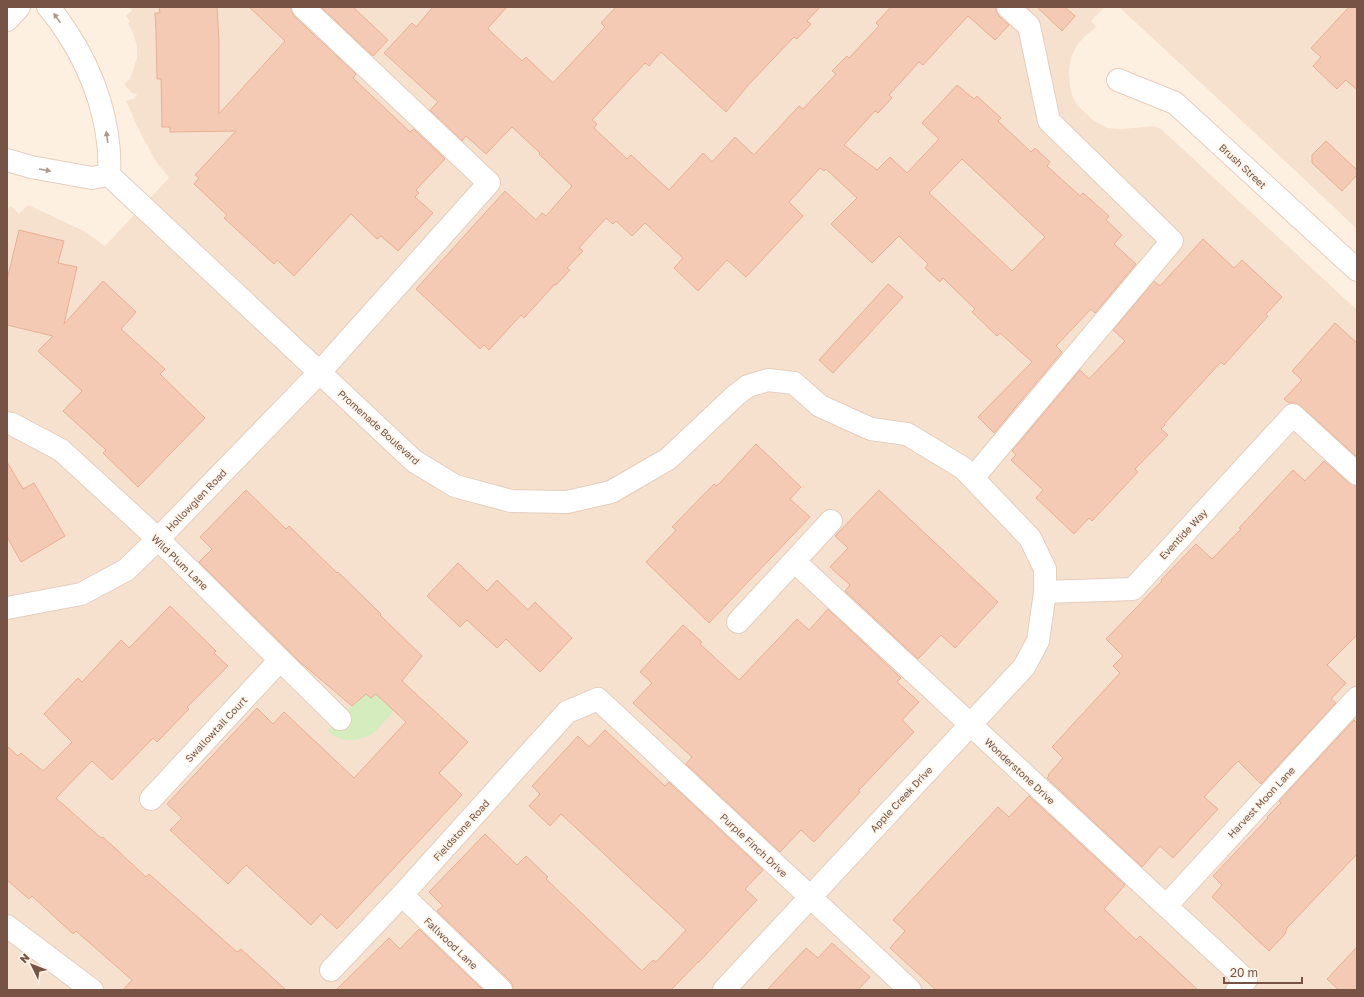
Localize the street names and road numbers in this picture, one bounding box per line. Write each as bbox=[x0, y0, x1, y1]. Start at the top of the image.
street label: Brush Street bbox=[1217, 141, 1269, 191]
street label: Promenade Boulevard bbox=[336, 387, 422, 467]
street label: Hollowglen Road bbox=[163, 466, 229, 534]
street label: Eventide Way bbox=[1157, 506, 1210, 562]
street label: Wild Plum Lane bbox=[149, 532, 211, 592]
street label: Swallowtail Court bbox=[183, 694, 249, 764]
street label: Wonderstone Drive bbox=[982, 735, 1058, 807]
street label: Apple Creek Drive bbox=[867, 763, 935, 834]
street label: Harvest Moon Lane bbox=[1225, 764, 1297, 840]
street label: Fieldstone Road bbox=[430, 797, 492, 863]
street label: Purple Finch Drive bbox=[718, 811, 790, 879]
street label: Fallwood Lane bbox=[422, 914, 480, 972]

